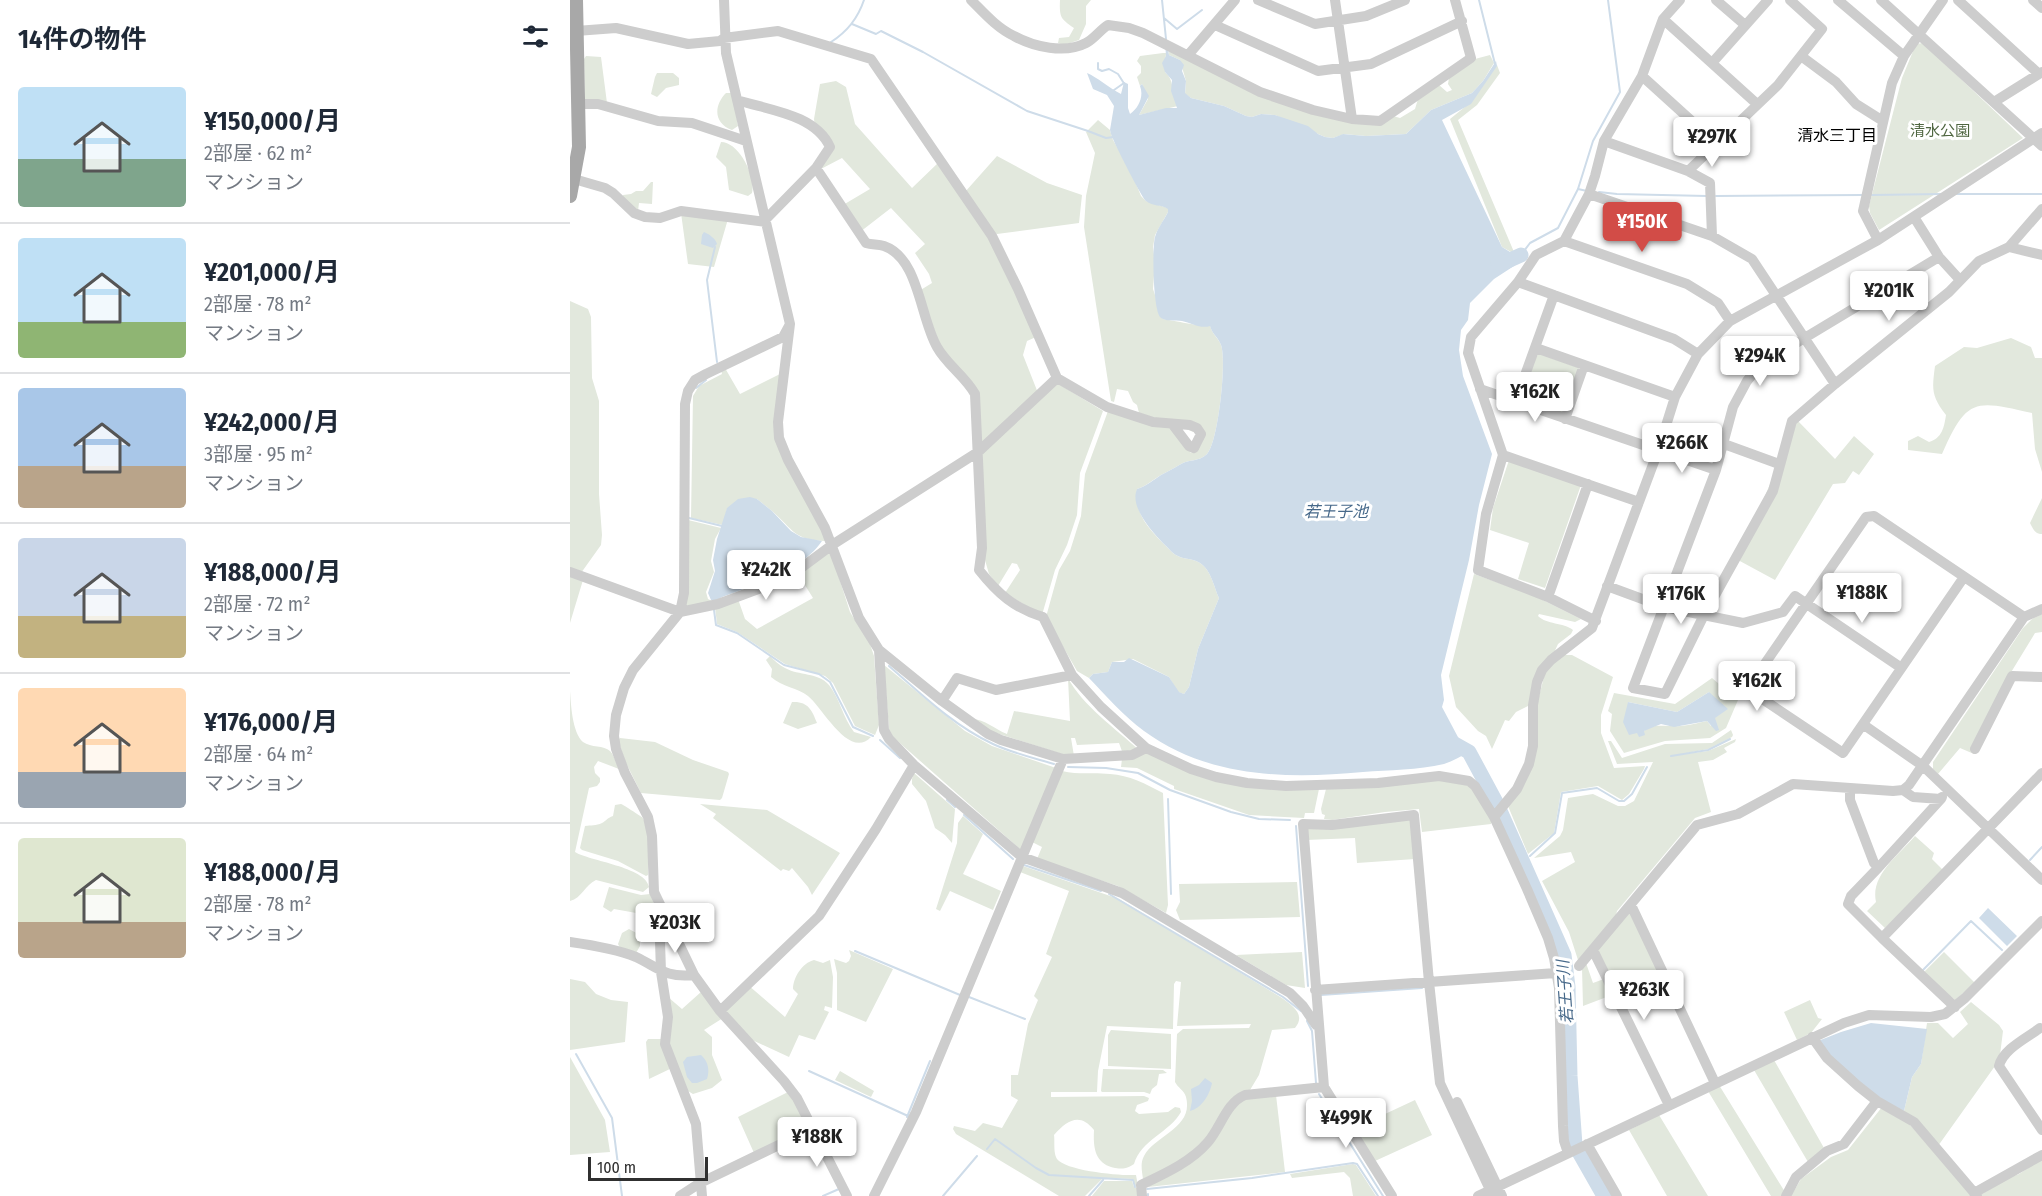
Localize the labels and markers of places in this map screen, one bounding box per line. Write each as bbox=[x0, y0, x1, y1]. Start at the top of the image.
pin: ¥297K bbox=[1670, 117, 1754, 168]
pin: ¥150K bbox=[1600, 202, 1684, 253]
pin: ¥201K bbox=[1847, 271, 1931, 322]
pin: ¥294K bbox=[1718, 336, 1802, 387]
pin: ¥162K bbox=[1493, 372, 1577, 423]
pin: ¥266K bbox=[1640, 423, 1724, 474]
pin: ¥242K bbox=[724, 550, 808, 601]
pin: ¥188K bbox=[1820, 573, 1904, 624]
pin: ¥176K bbox=[1639, 574, 1723, 625]
pin: ¥162K bbox=[1715, 661, 1799, 712]
pin: ¥203K bbox=[633, 903, 717, 954]
pin: ¥263K bbox=[1602, 970, 1686, 1021]
pin: ¥499K bbox=[1304, 1098, 1388, 1149]
pin: ¥188K bbox=[775, 1117, 859, 1168]

